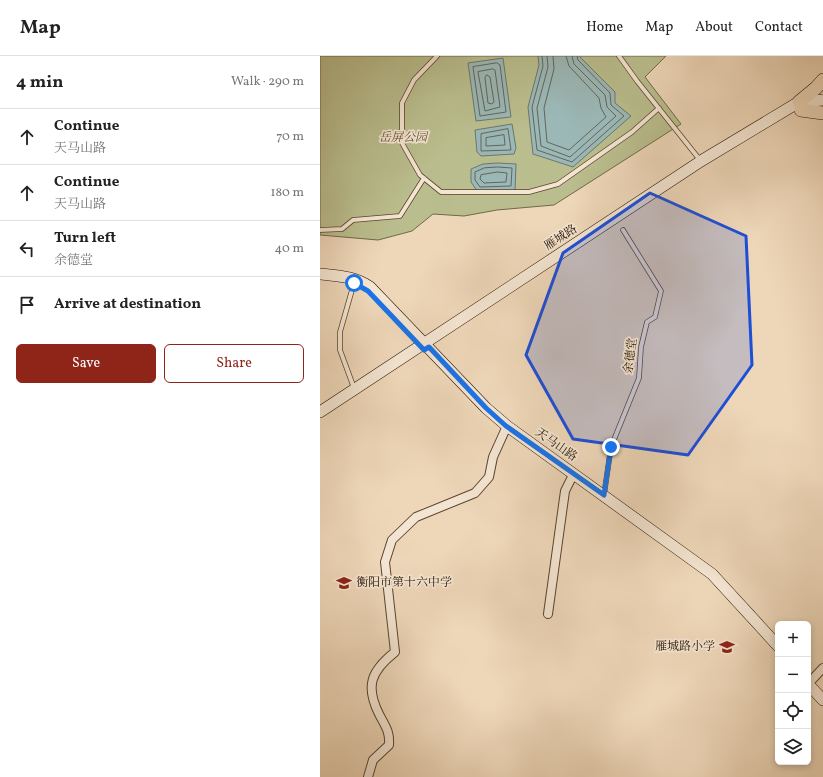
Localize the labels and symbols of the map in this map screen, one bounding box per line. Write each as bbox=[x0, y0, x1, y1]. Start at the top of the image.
park label: 岳屏公园 bbox=[379, 130, 429, 146]
street label: 雁城路 bbox=[542, 221, 580, 255]
route start bbox=[345, 274, 363, 292]
street label: 余德堂 bbox=[621, 337, 641, 375]
street label: 天马山路 bbox=[532, 425, 580, 465]
route end bbox=[602, 438, 620, 456]
school or university icon: 衡阳市第十六中学 bbox=[335, 574, 353, 592]
place label: 衡阳市第十六中学 bbox=[356, 575, 452, 591]
school or university icon: 雁城路小学 bbox=[718, 638, 736, 656]
place label: 雁城路小学 bbox=[655, 639, 715, 655]

